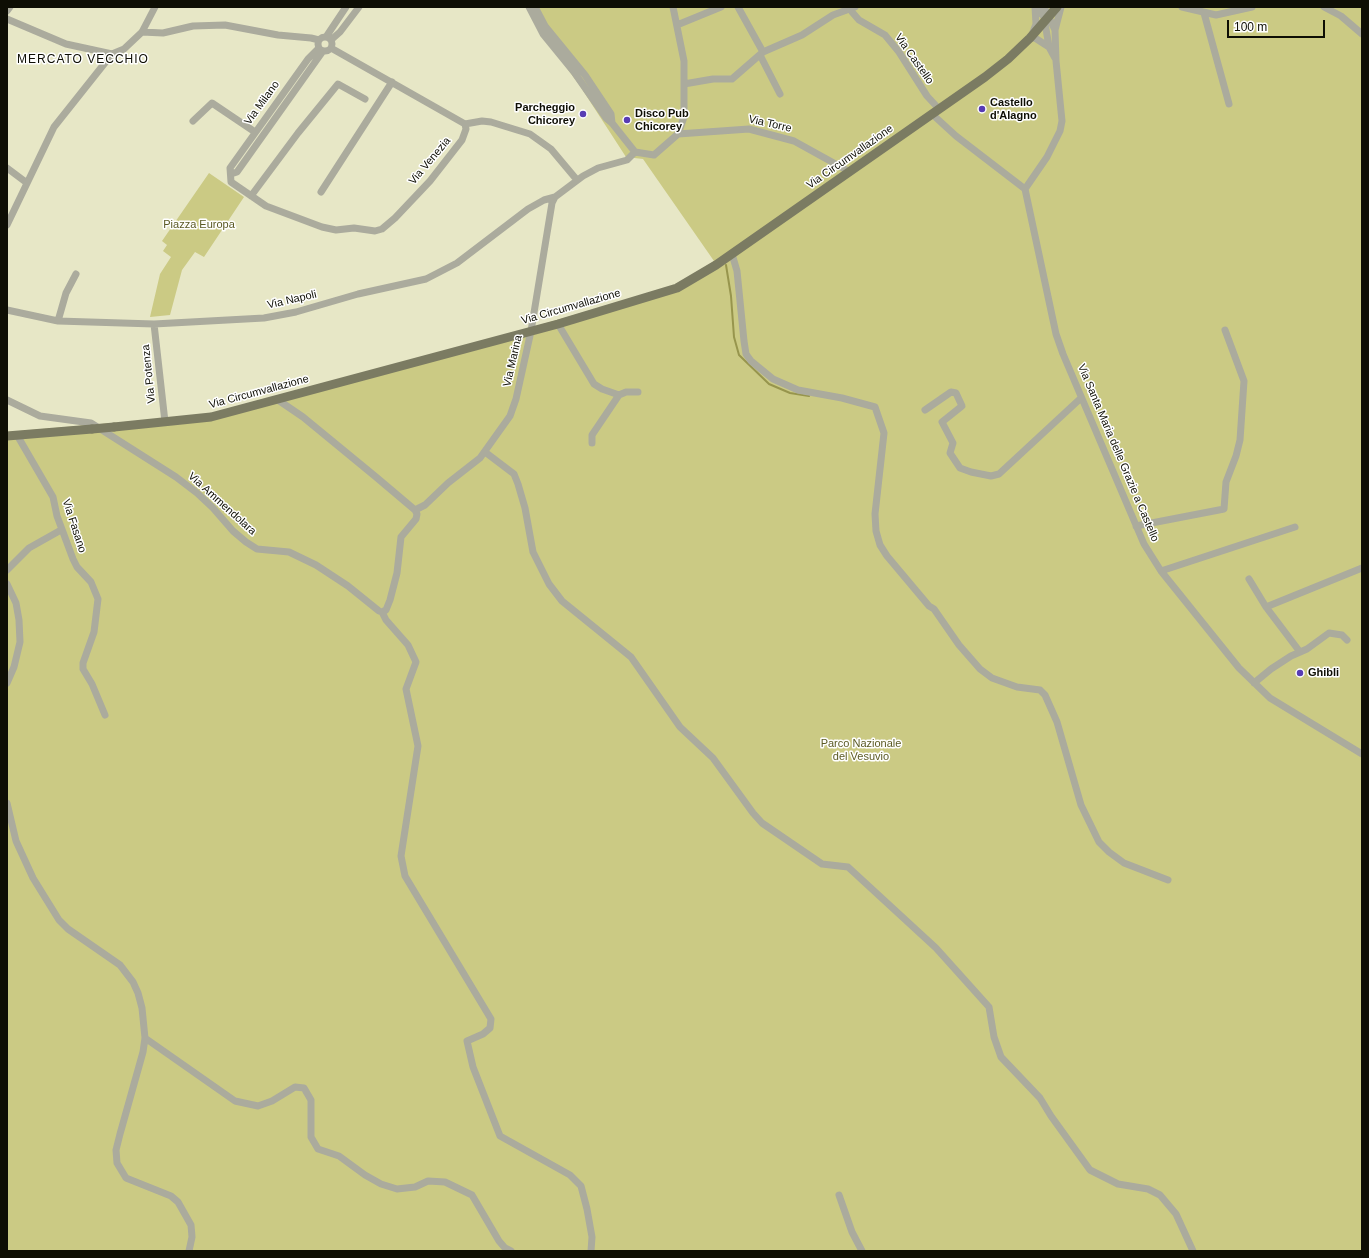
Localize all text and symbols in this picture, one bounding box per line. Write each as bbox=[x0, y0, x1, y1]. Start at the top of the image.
scale bar bbox=[1229, 12, 1327, 38]
text: 100 m bbox=[1234, 20, 1267, 34]
street label: Via Castello bbox=[892, 31, 936, 87]
district label: MERCATO VECCHIO bbox=[17, 53, 149, 67]
street label: Via Milano bbox=[242, 78, 282, 128]
place label: Castello d'Alagno bbox=[990, 96, 1037, 122]
place label: Parcheggio Chicorey bbox=[515, 101, 575, 127]
marker: Castello d'Alagno bbox=[977, 104, 987, 114]
place label: Disco Pub Chicorey bbox=[635, 107, 689, 133]
marker: Parcheggio Chicorey bbox=[578, 109, 588, 119]
street label: Via Torre bbox=[747, 113, 793, 135]
marker: Disco Pub Chicorey bbox=[622, 115, 632, 125]
street label: Via Circumvallazione bbox=[804, 122, 896, 192]
street label: Via Venezia bbox=[406, 135, 454, 187]
park label: Piazza Europa bbox=[163, 218, 235, 232]
street label: Via Circumvallazione bbox=[520, 287, 622, 327]
street label: Via Napoli bbox=[266, 288, 318, 312]
street label: Via Marina bbox=[501, 334, 525, 388]
street label: Via Potenza bbox=[139, 344, 159, 404]
street label: Via Santa Maria delle Grazie a Castello bbox=[1074, 362, 1162, 544]
street label: Via Circumvallazione bbox=[208, 372, 310, 412]
street label: Via Ammendolara bbox=[185, 470, 259, 538]
street label: Via Fasano bbox=[59, 498, 89, 554]
place label: Ghibli bbox=[1308, 666, 1339, 680]
marker: Ghibli bbox=[1295, 668, 1305, 678]
park label: Parco Nazionale del Vesuvio bbox=[821, 737, 901, 763]

